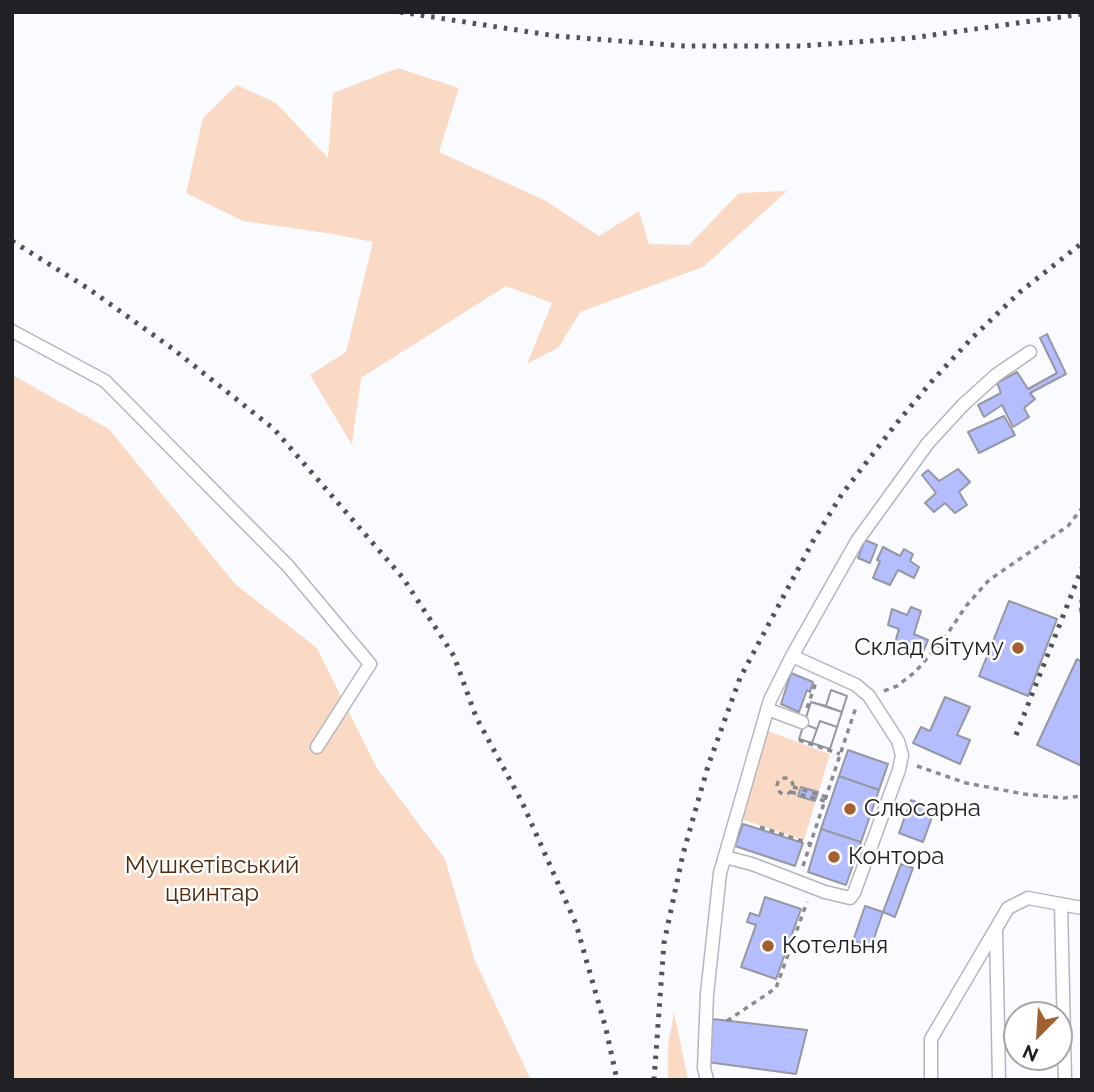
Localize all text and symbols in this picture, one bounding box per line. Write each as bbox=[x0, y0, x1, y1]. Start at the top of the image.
place label: Склад бітуму bbox=[854, 634, 1004, 662]
marker: Склад бітуму bbox=[1010, 640, 1026, 656]
place label: Слюсарна bbox=[864, 795, 981, 823]
marker: Слюсарна bbox=[842, 801, 858, 817]
place label: Контора bbox=[848, 843, 944, 871]
marker: Контора bbox=[826, 849, 842, 865]
park label: Мушкетівський цвинтар bbox=[125, 852, 299, 908]
place label: Котельня bbox=[782, 932, 888, 960]
marker: Котельня bbox=[760, 938, 776, 954]
north arrow bbox=[1003, 1001, 1073, 1071]
text: N bbox=[1019, 1040, 1041, 1066]

